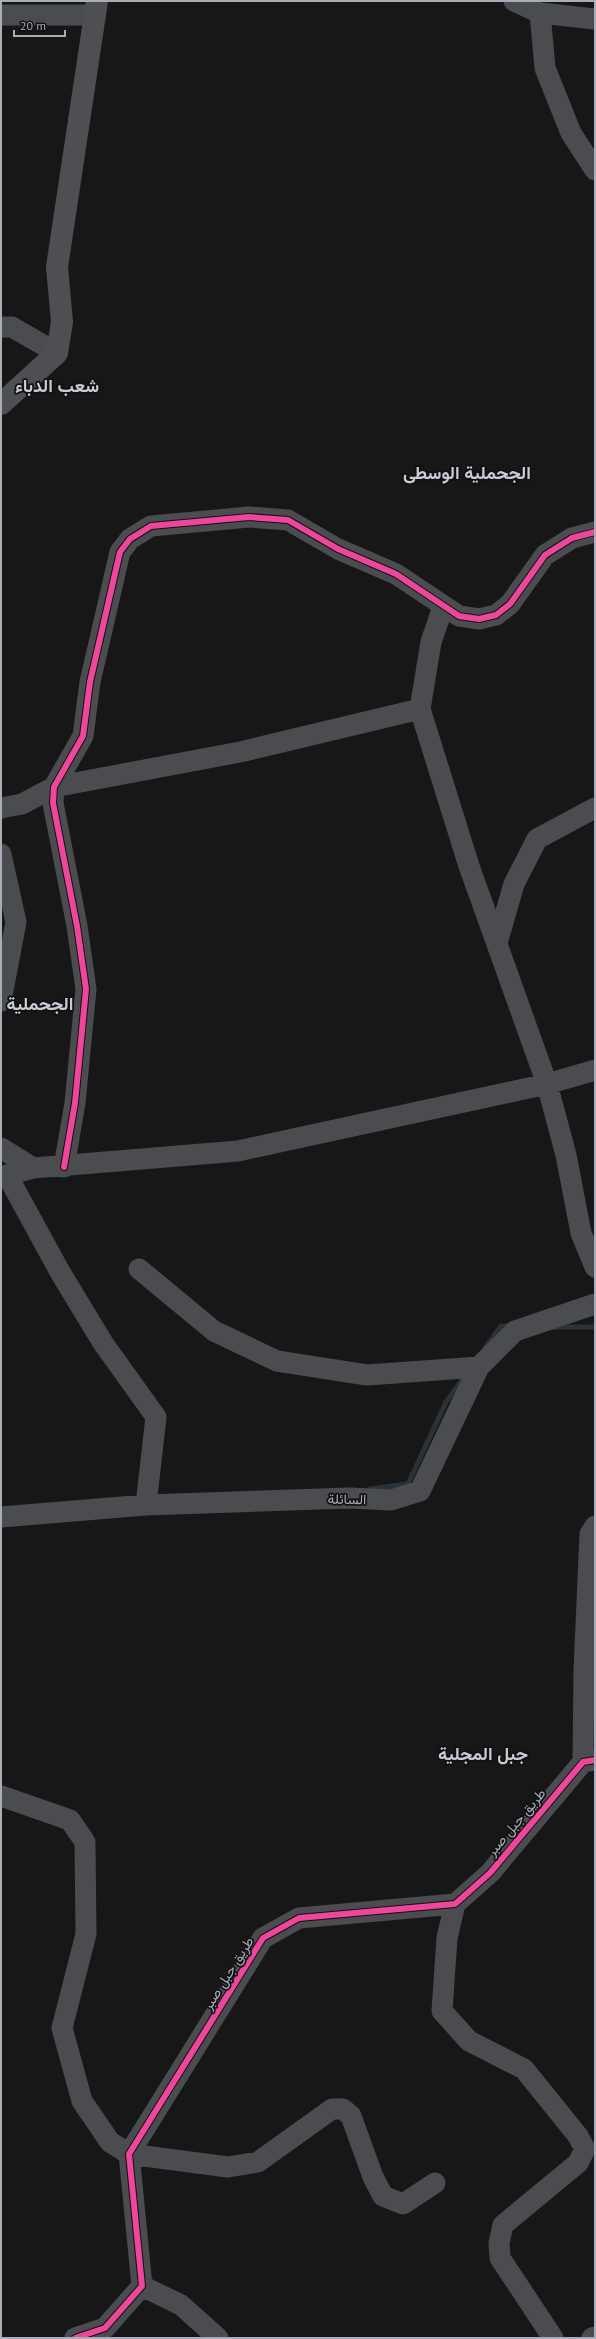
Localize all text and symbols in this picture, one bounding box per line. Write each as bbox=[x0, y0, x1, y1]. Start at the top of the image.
scale bar bbox=[14, 12, 65, 38]
text: 20 m bbox=[20, 18, 46, 33]
district label: شعب الدباء bbox=[15, 374, 99, 397]
district label: الجحملية الوسطى bbox=[403, 461, 531, 484]
district label: الجحملية bbox=[7, 992, 73, 1015]
street label: السائلة bbox=[327, 1490, 367, 1508]
district label: جبل المجلية bbox=[438, 1742, 528, 1765]
street label: طريق جبل صبر bbox=[482, 1785, 549, 1860]
street label: طريق جبل صبر bbox=[198, 1933, 258, 2014]

